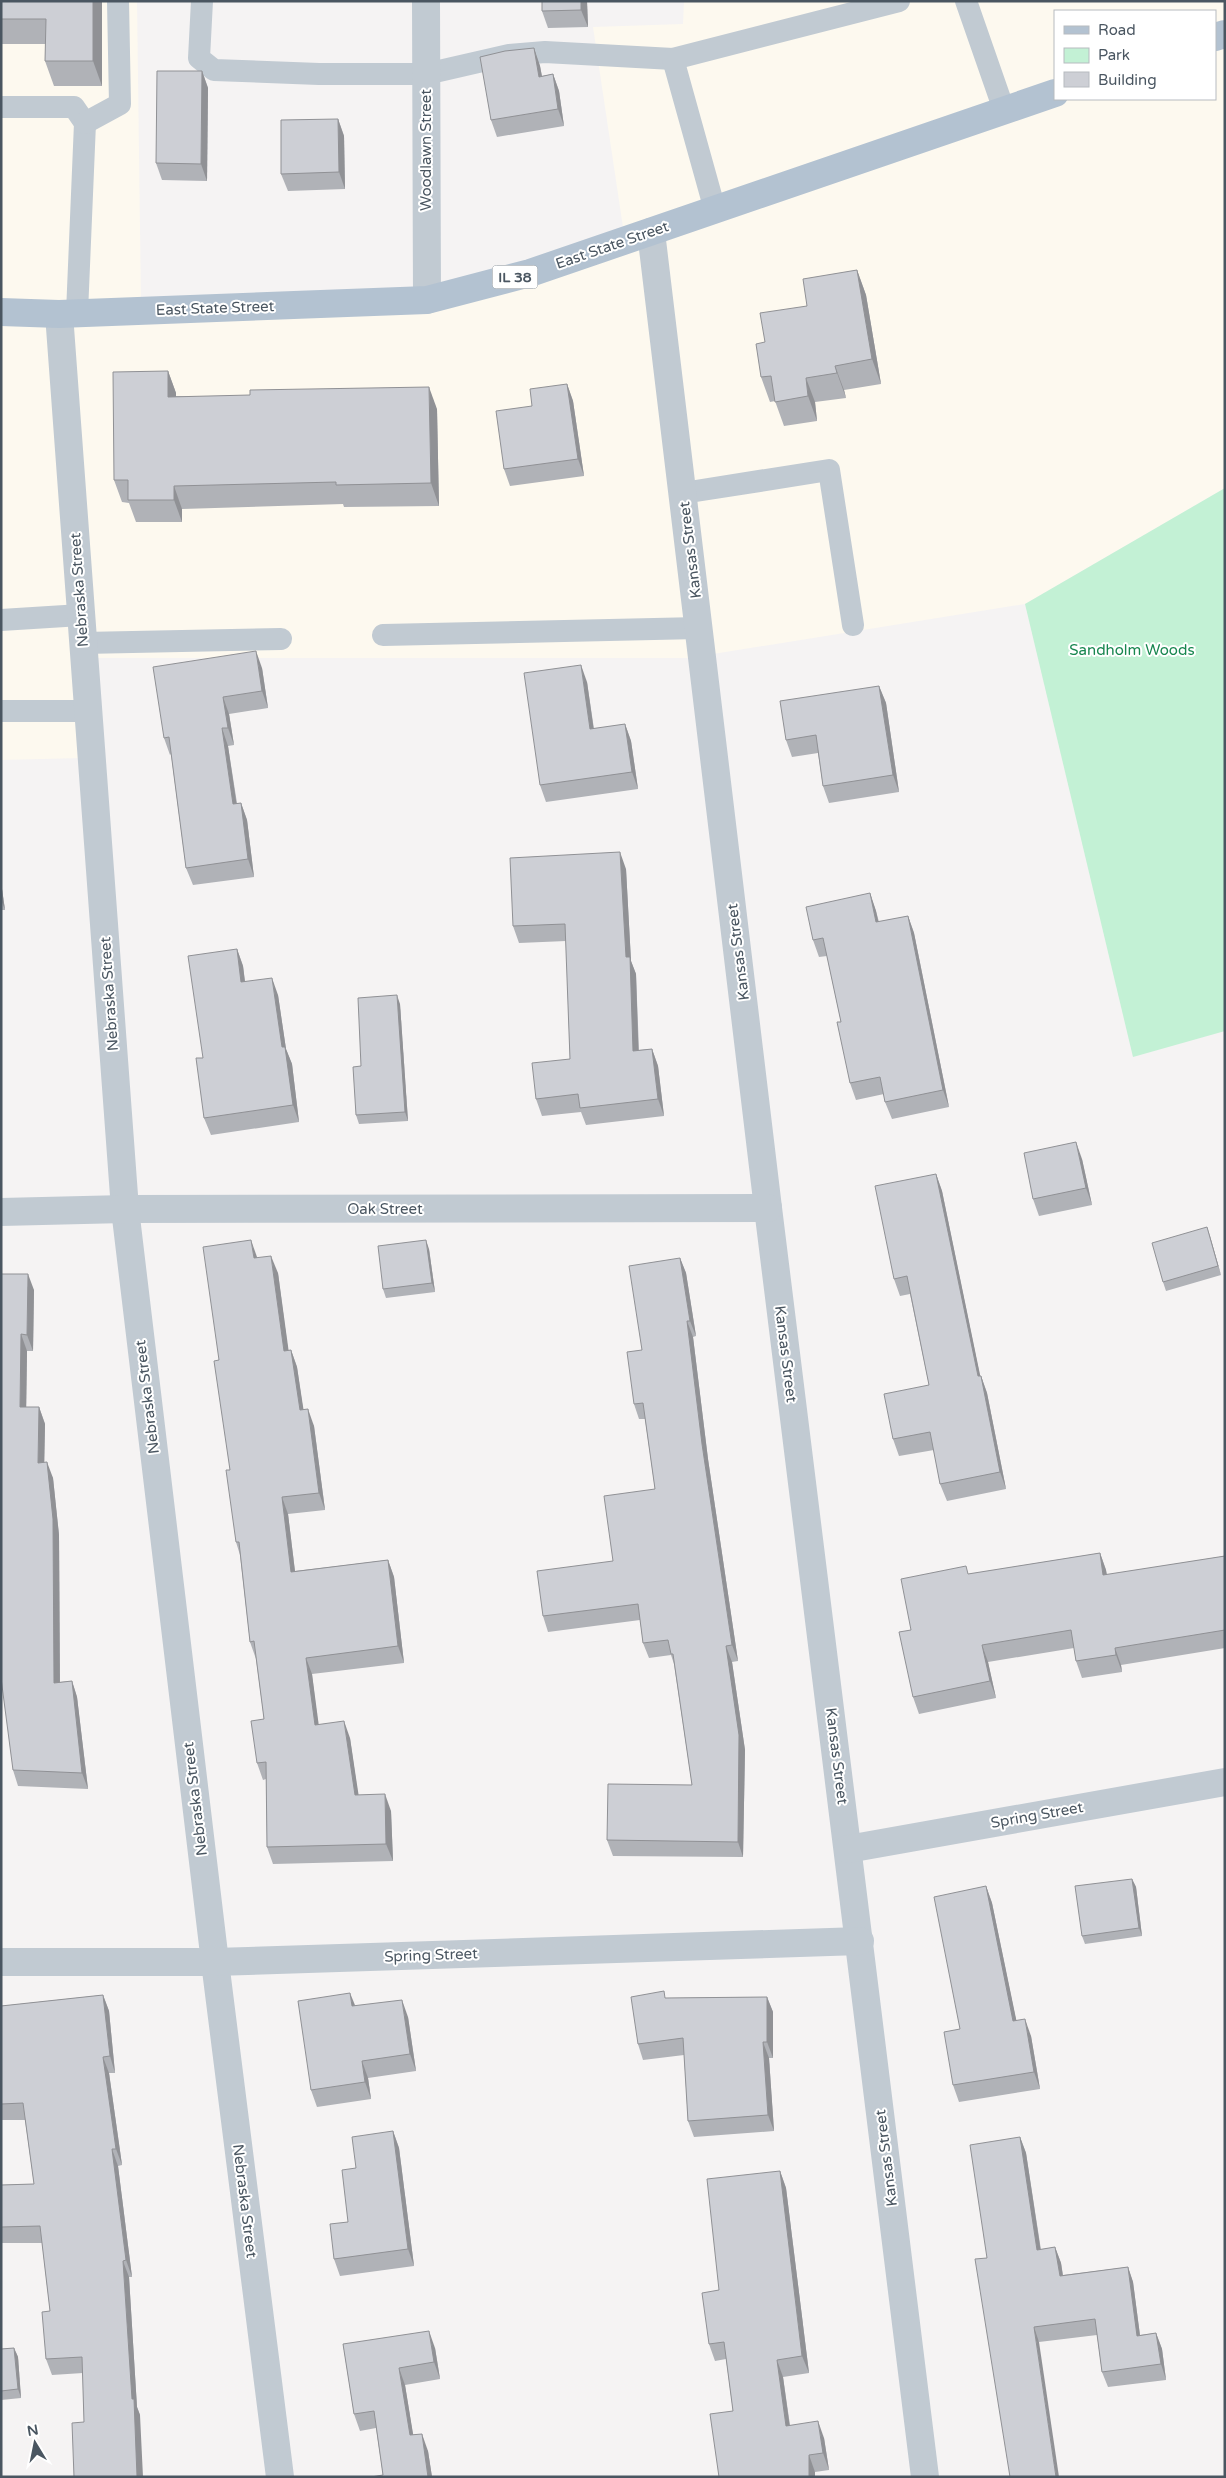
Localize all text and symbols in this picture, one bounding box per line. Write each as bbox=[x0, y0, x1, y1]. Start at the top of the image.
legend bbox=[1054, 10, 1216, 100]
text: Road bbox=[1098, 21, 1136, 39]
text: Park bbox=[1098, 46, 1130, 64]
text: Building bbox=[1098, 71, 1157, 89]
street label: Woodlawn Street bbox=[417, 89, 435, 211]
street label: East State Street bbox=[553, 217, 671, 273]
road number: IL 38 bbox=[492, 266, 538, 288]
street label: East State Street bbox=[155, 297, 275, 319]
street label: Kansas Street bbox=[675, 500, 705, 599]
street label: Nebraska Street bbox=[66, 532, 92, 648]
park label: Sandholm Woods bbox=[1069, 641, 1195, 659]
street label: Kansas Street bbox=[723, 902, 753, 1001]
street label: Nebraska Street bbox=[96, 936, 122, 1052]
street label: Oak Street bbox=[347, 1200, 423, 1218]
street label: Kansas Street bbox=[771, 1305, 801, 1404]
street label: Nebraska Street bbox=[131, 1339, 163, 1455]
street label: Kansas Street bbox=[822, 1707, 852, 1806]
street label: Nebraska Street bbox=[179, 1741, 211, 1857]
street label: Spring Street bbox=[989, 1798, 1085, 1832]
street label: Spring Street bbox=[384, 1944, 478, 1966]
street label: Kansas Street bbox=[871, 2108, 901, 2207]
street label: Nebraska Street bbox=[229, 2143, 261, 2259]
north arrow bbox=[10, 2418, 60, 2468]
text: N bbox=[26, 2421, 40, 2440]

